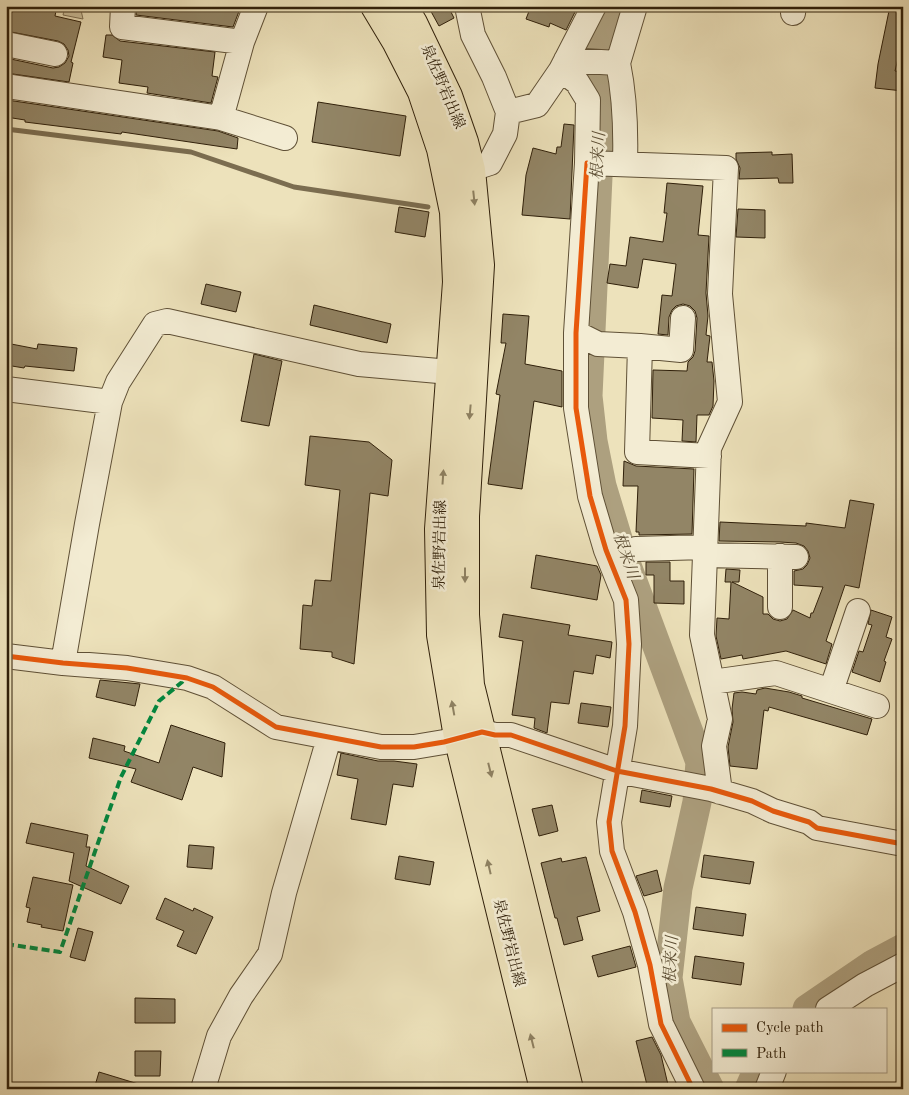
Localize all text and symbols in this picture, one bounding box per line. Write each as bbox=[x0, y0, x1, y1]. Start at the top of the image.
street label: 泉佐野岩出線 bbox=[418, 42, 468, 131]
water label: 根来川 bbox=[588, 130, 608, 180]
one-way arrow bbox=[470, 190, 478, 206]
one-way arrow bbox=[466, 405, 474, 421]
one-way arrow bbox=[439, 469, 447, 485]
street label: 泉佐野岩出線 bbox=[431, 500, 449, 590]
water label: 根来川 bbox=[610, 530, 643, 583]
one-way arrow bbox=[461, 567, 469, 583]
one-way arrow bbox=[449, 700, 457, 716]
one-way arrow bbox=[486, 762, 494, 777]
one-way arrow bbox=[485, 859, 493, 874]
street label: 泉佐野岩出線 bbox=[490, 897, 528, 988]
water label: 根来川 bbox=[661, 934, 681, 984]
legend bbox=[712, 1008, 886, 1072]
text: Cycle path bbox=[756, 1021, 824, 1036]
one-way arrow bbox=[528, 1034, 536, 1049]
text: Path bbox=[756, 1047, 786, 1062]

